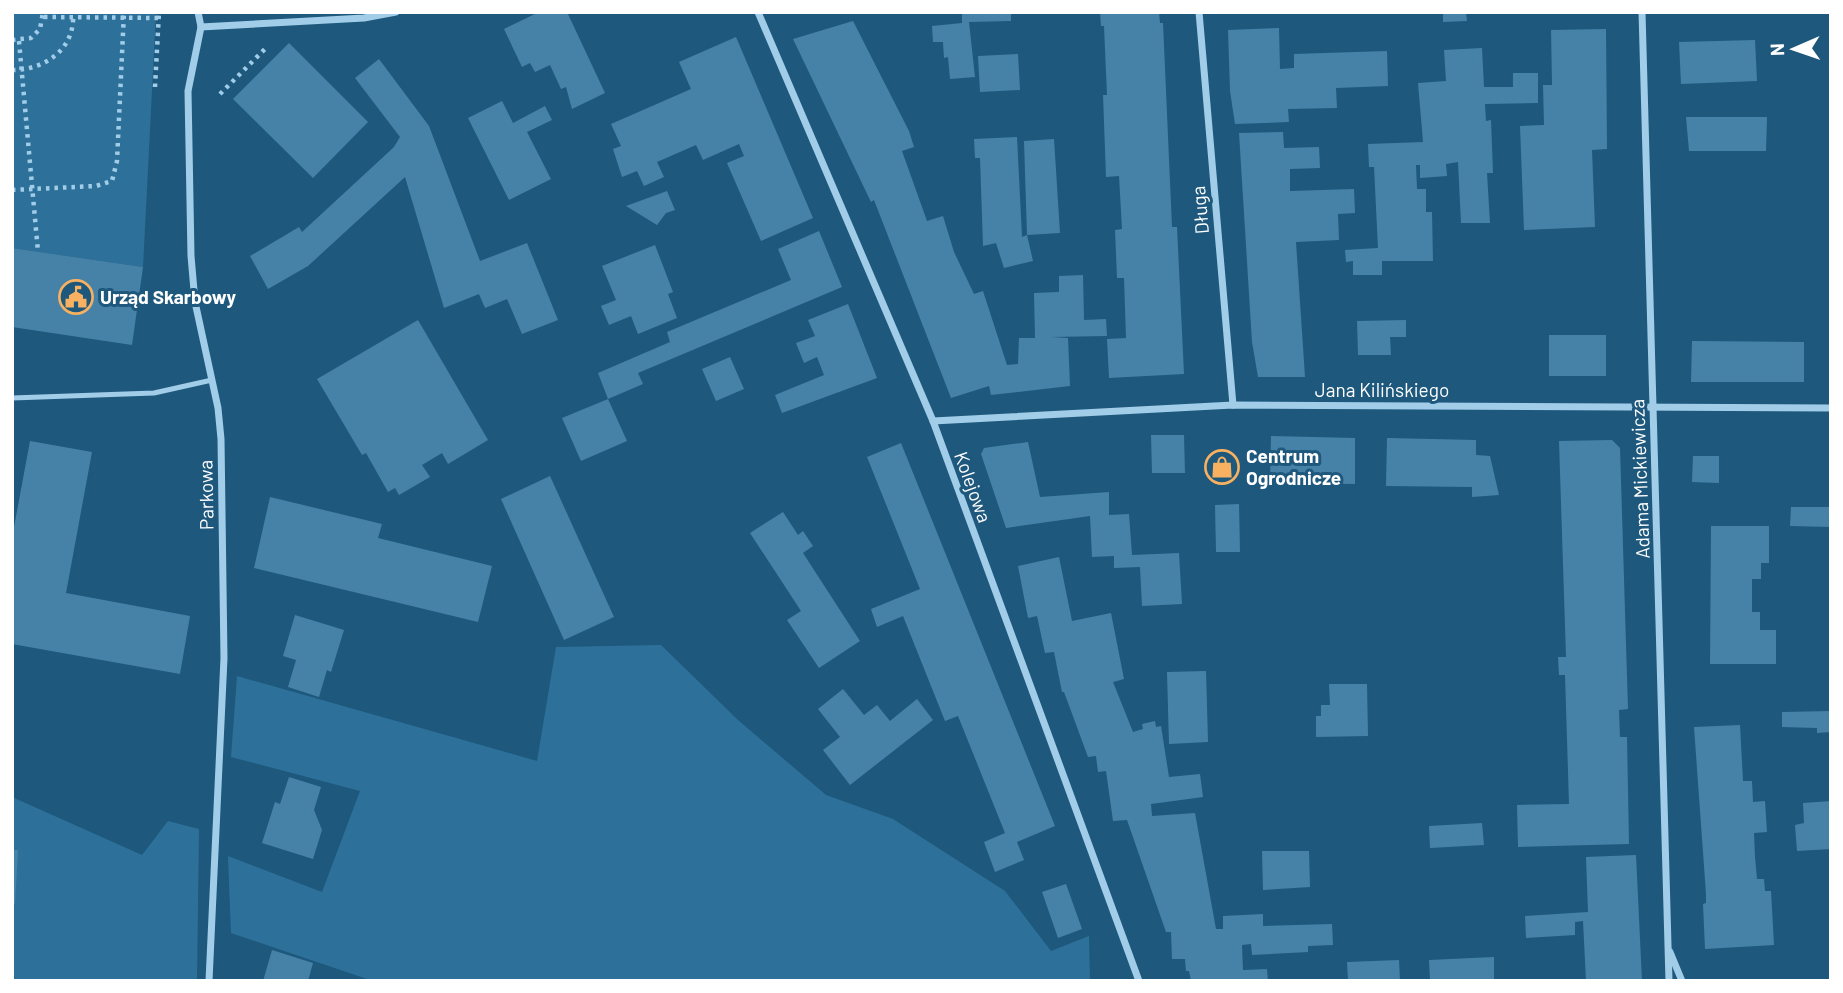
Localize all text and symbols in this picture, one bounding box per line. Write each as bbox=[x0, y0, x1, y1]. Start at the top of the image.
north arrow bbox=[1759, 14, 1829, 84]
text: N bbox=[1765, 43, 1788, 56]
street label: Długa bbox=[1186, 185, 1213, 235]
public building icon: Urząd Skarbowy bbox=[57, 278, 95, 316]
place label: Urząd Skarbowy bbox=[100, 285, 237, 308]
street label: Jana Kilińskiego bbox=[1315, 378, 1449, 401]
street label: Adama Mickiewicza bbox=[1625, 399, 1654, 559]
place label: Centrum Ogrodnicze bbox=[1246, 444, 1341, 489]
street label: Kolejowa bbox=[950, 448, 997, 526]
shop icon: Centrum Ogrodnicze bbox=[1203, 448, 1241, 486]
street label: Parkowa bbox=[193, 460, 218, 530]

